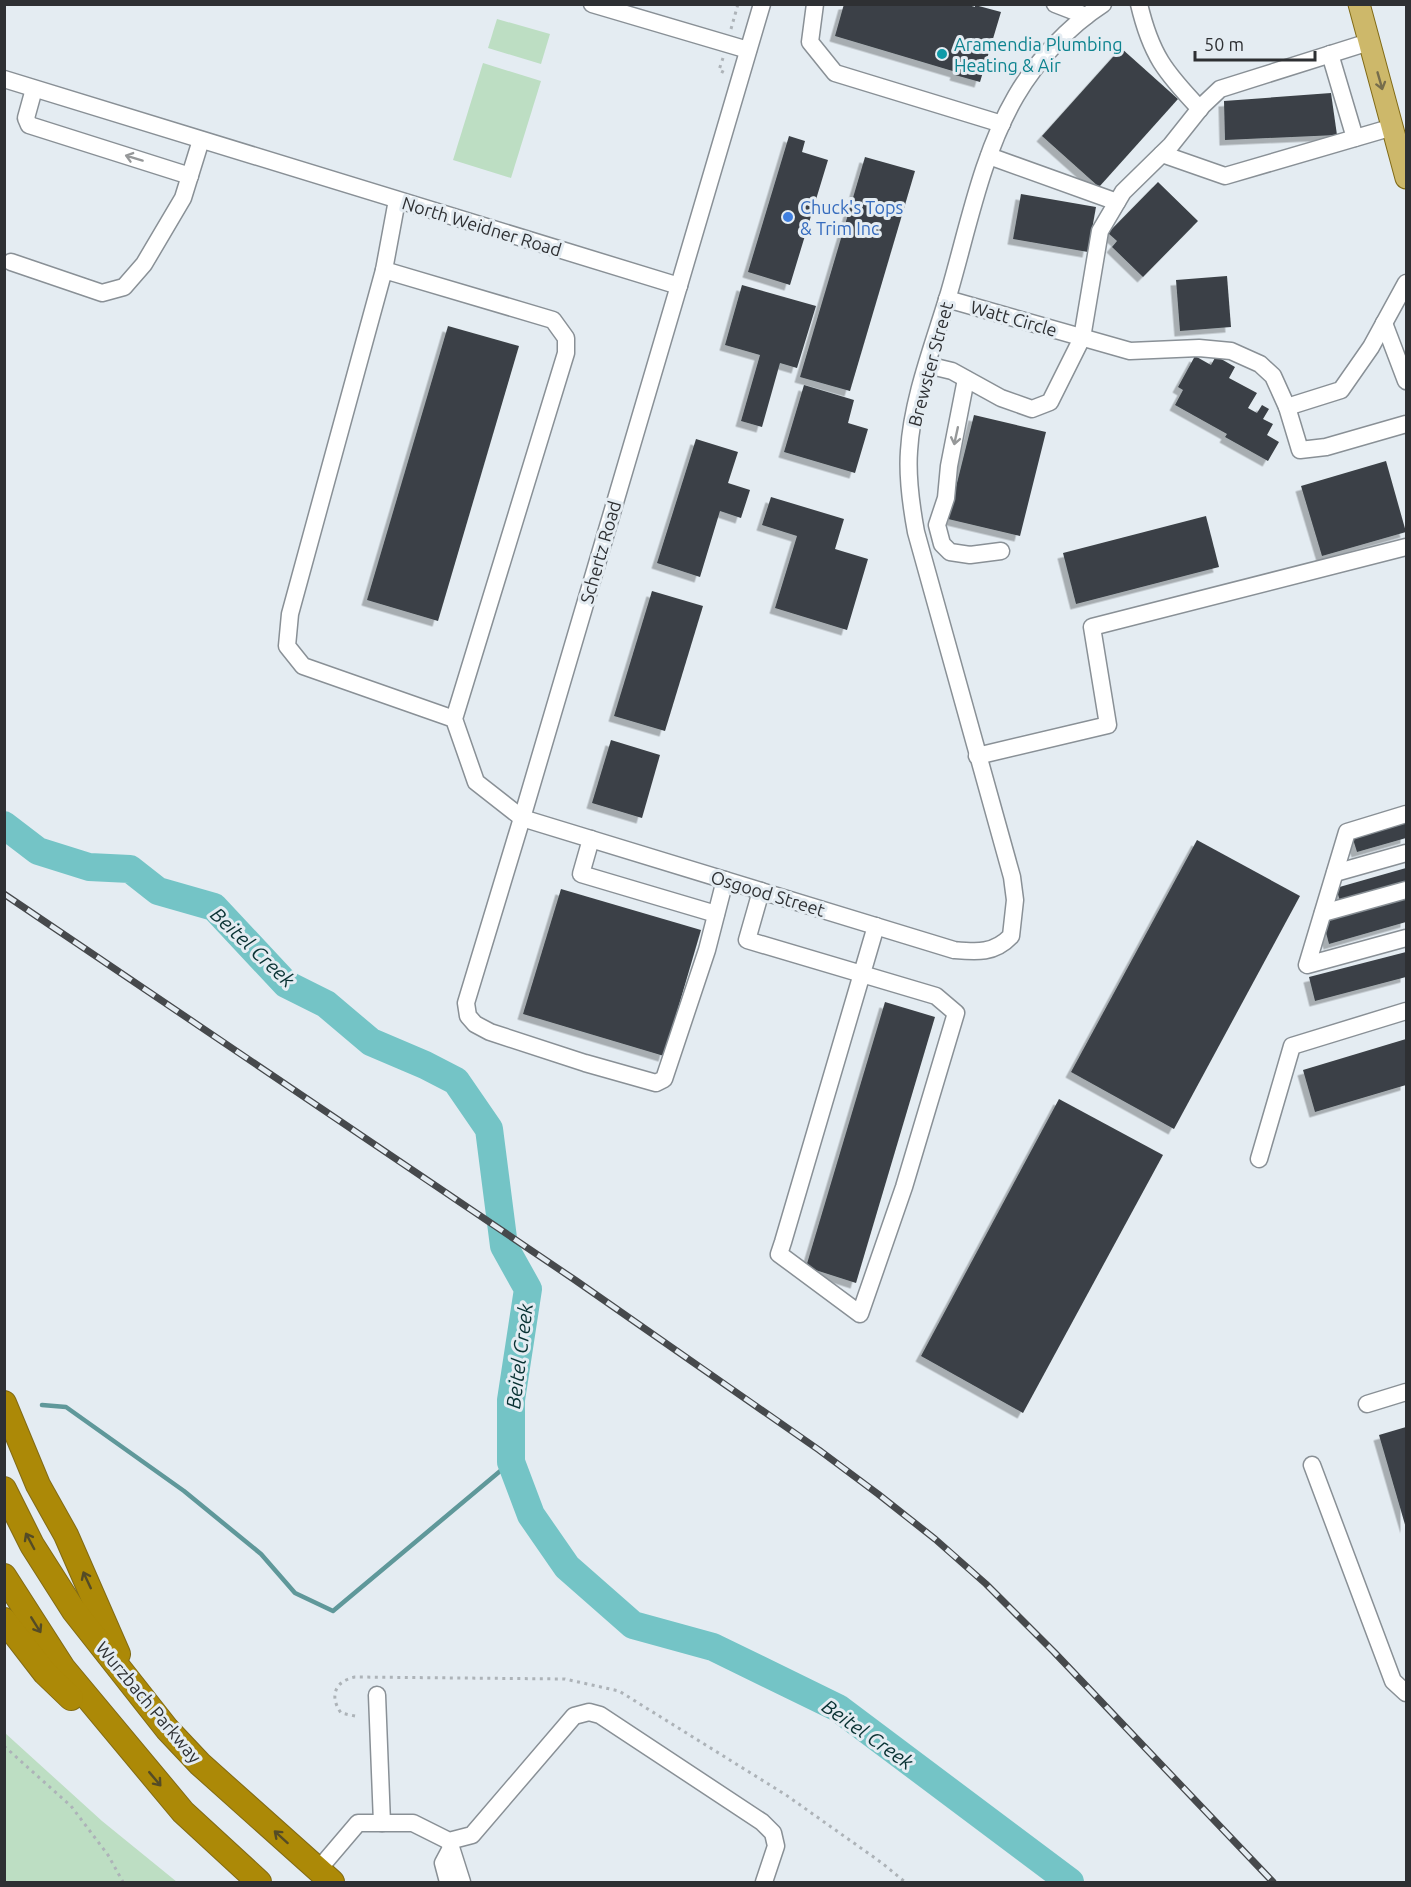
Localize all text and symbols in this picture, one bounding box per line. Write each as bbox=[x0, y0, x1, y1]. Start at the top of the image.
scale bar bbox=[1195, 24, 1315, 62]
place label: Aramendia Plumbing Heating & Air bbox=[954, 34, 1123, 75]
text: 50 m bbox=[1204, 34, 1244, 54]
marker: Aramendia Plumbing Heating & Air bbox=[935, 47, 949, 61]
one-way arrow bbox=[1375, 71, 1386, 90]
one-way arrow bbox=[125, 151, 144, 162]
street label: North Weidner Road bbox=[400, 192, 564, 260]
place label: Chuck's Tops & Trim Inc bbox=[800, 197, 904, 238]
marker: Chuck's Tops & Trim Inc bbox=[781, 210, 795, 224]
street label: Watt Circle bbox=[968, 296, 1060, 340]
street label: Brewster Street bbox=[904, 300, 956, 428]
one-way arrow bbox=[950, 426, 961, 446]
street label: Schertz Road bbox=[576, 498, 624, 606]
street label: Osgood Street bbox=[709, 866, 827, 920]
water label: Beitel Creek bbox=[206, 902, 300, 992]
water label: Beitel Creek bbox=[501, 1301, 537, 1410]
one-way arrow bbox=[24, 1533, 36, 1550]
one-way arrow bbox=[80, 1572, 92, 1590]
one-way arrow bbox=[29, 1617, 42, 1634]
street label: Wurzbach Parkway bbox=[92, 1637, 206, 1767]
water label: Beitel Creek bbox=[818, 1694, 919, 1774]
one-way arrow bbox=[148, 1771, 162, 1786]
one-way arrow bbox=[274, 1830, 289, 1844]

